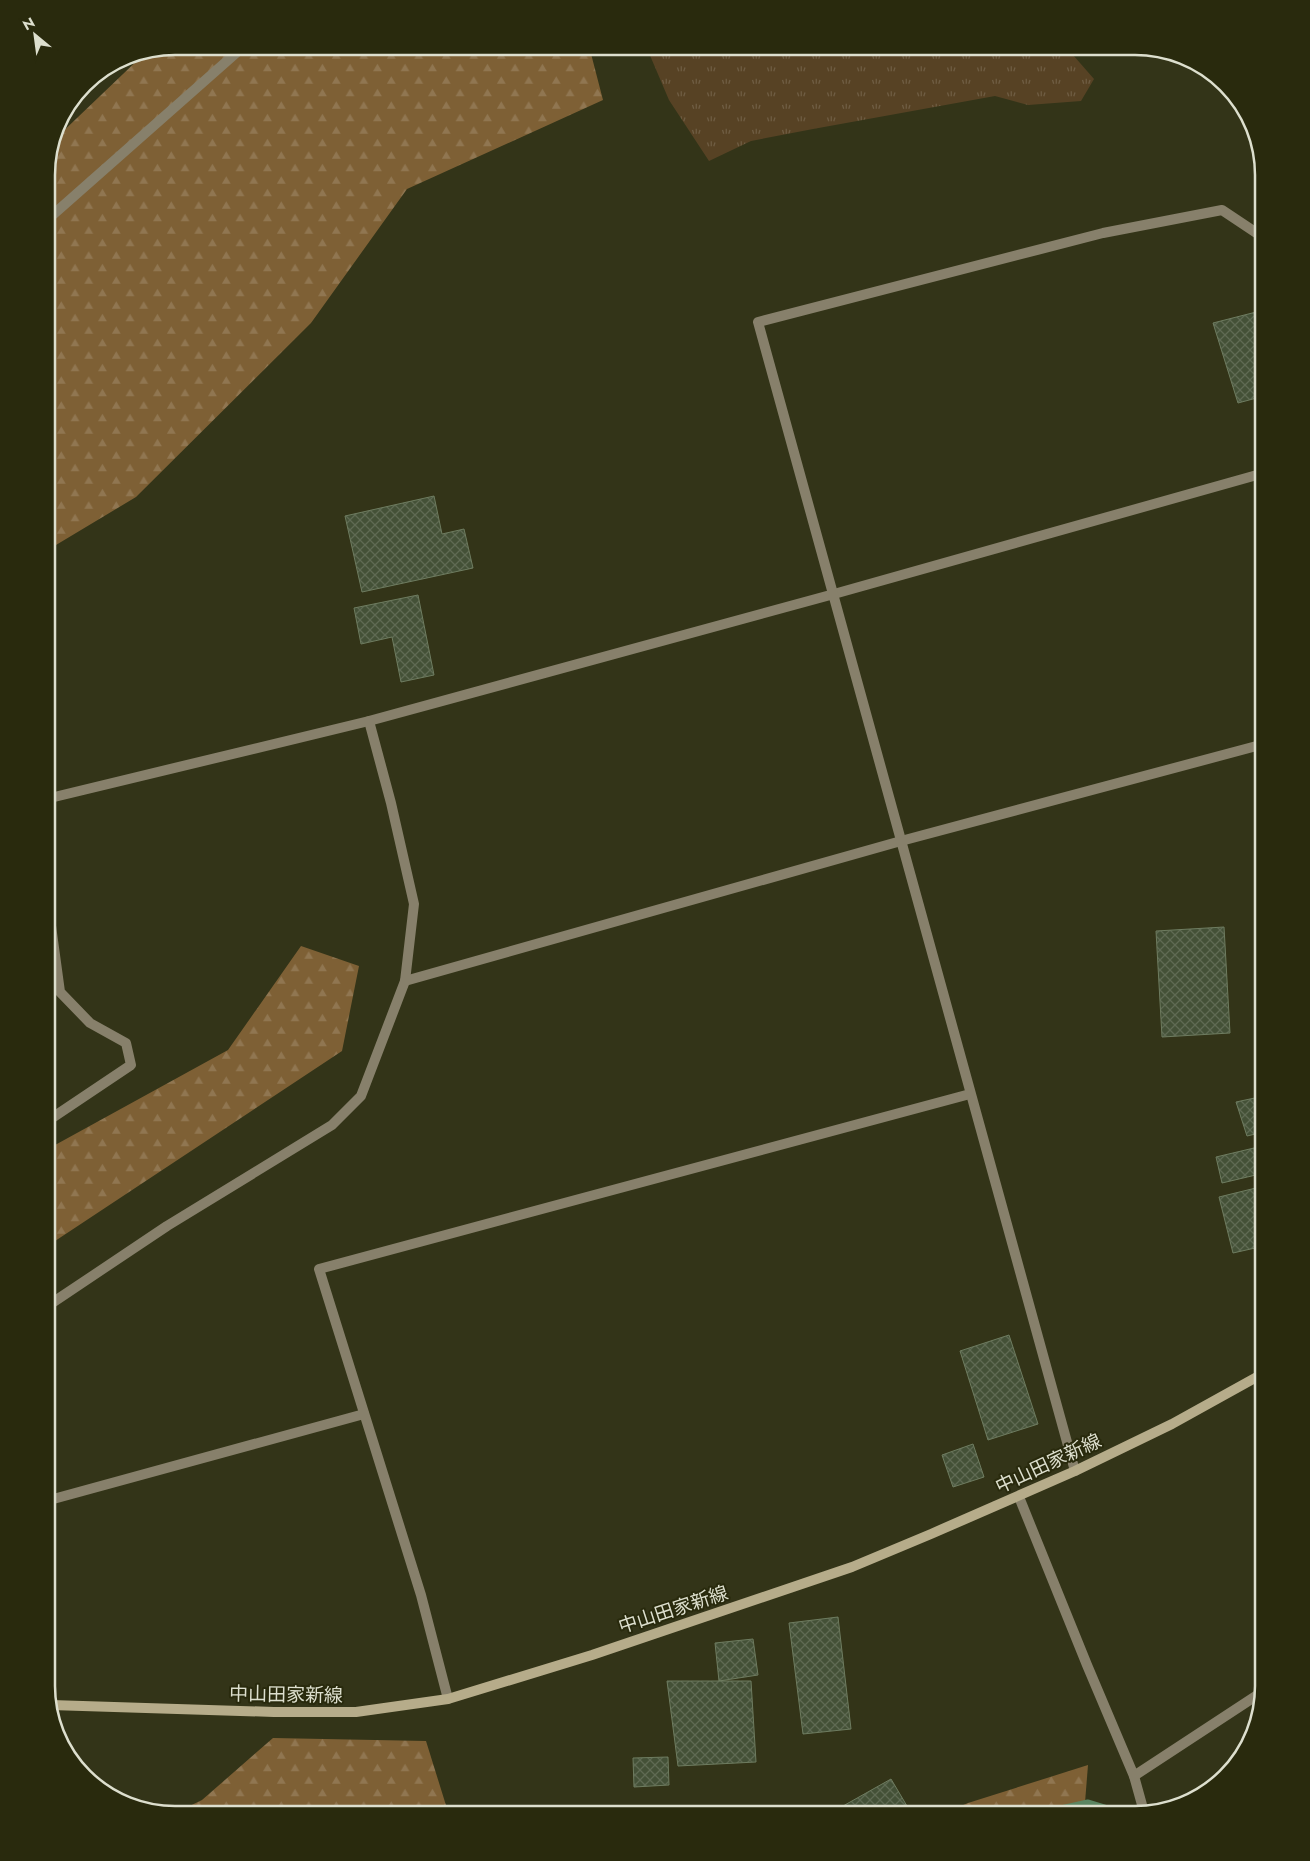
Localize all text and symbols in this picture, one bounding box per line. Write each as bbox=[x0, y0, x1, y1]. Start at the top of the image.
north arrow bbox=[10, 10, 60, 60]
text: N bbox=[19, 12, 38, 35]
street label: 中山田家新線 bbox=[991, 1427, 1106, 1500]
street label: 中山田家新線 bbox=[615, 1579, 732, 1640]
street label: 中山田家新線 bbox=[229, 1680, 343, 1709]

